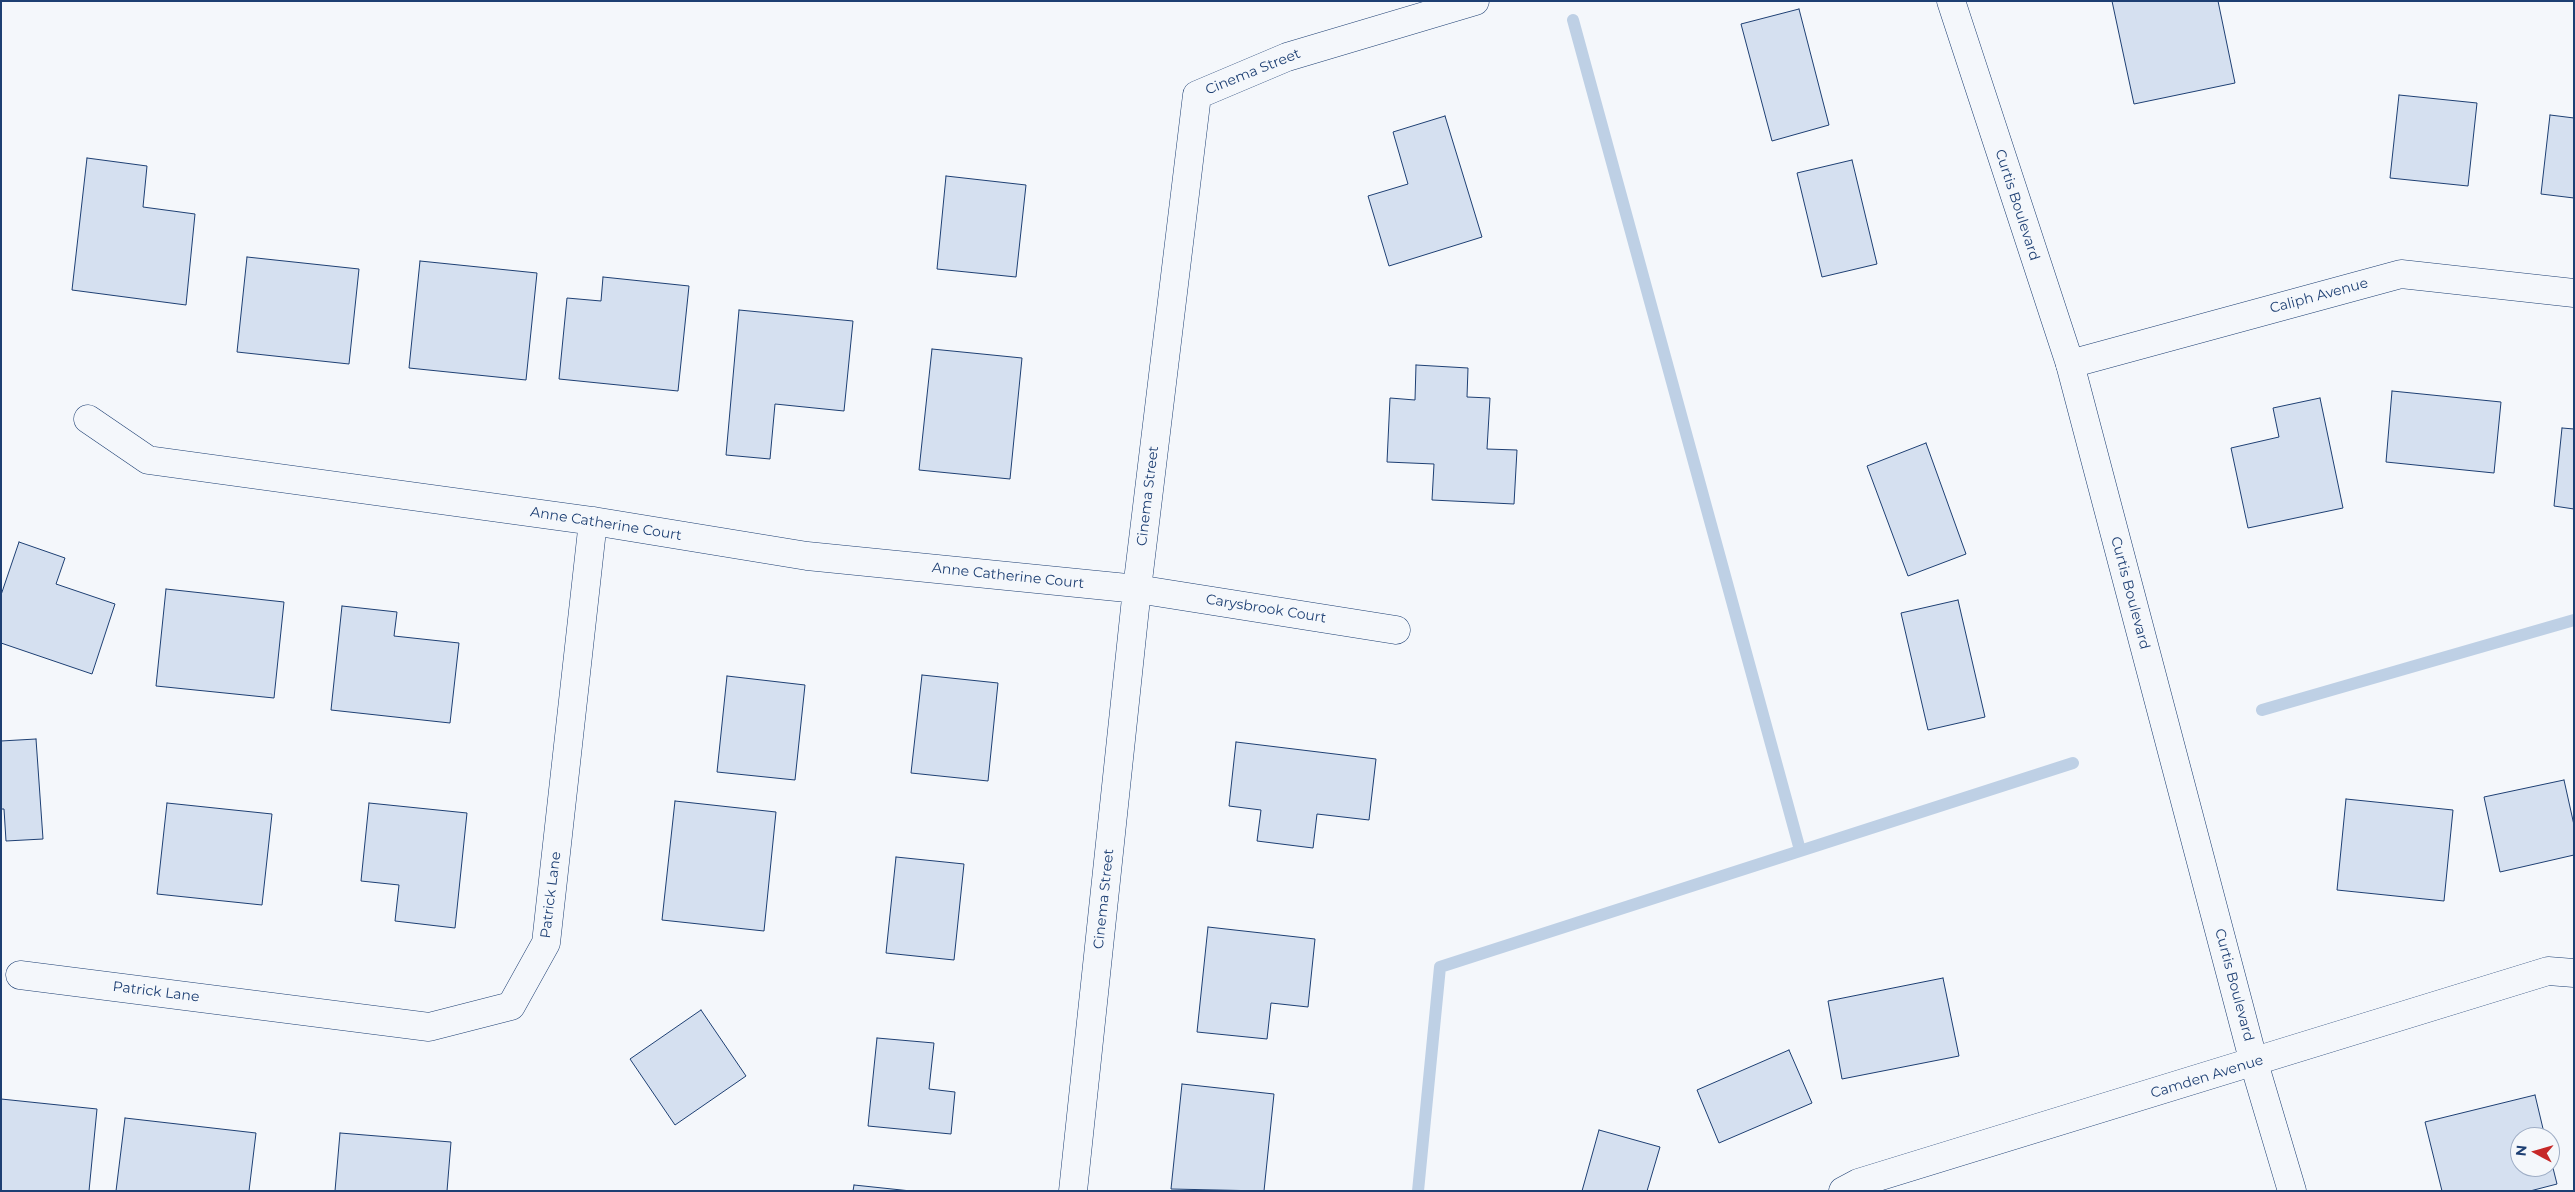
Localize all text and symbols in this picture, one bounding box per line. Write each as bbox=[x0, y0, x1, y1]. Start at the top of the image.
street label: Cinema Street bbox=[1203, 45, 1303, 99]
street label: Curtis Boulevard bbox=[1991, 147, 2043, 263]
street label: Caliph Avenue bbox=[2268, 275, 2370, 317]
street label: Cinema Street bbox=[1134, 445, 1162, 547]
street label: Anne Catherine Court bbox=[529, 504, 683, 544]
street label: Curtis Boulevard bbox=[2107, 535, 2153, 651]
street label: Anne Catherine Court bbox=[931, 560, 1085, 592]
street label: Carysbrook Court bbox=[1205, 591, 1327, 627]
street label: Cinema Street bbox=[1090, 848, 1118, 950]
street label: Patrick Lane bbox=[537, 851, 565, 939]
street label: Curtis Boulevard bbox=[2211, 927, 2257, 1043]
street label: Patrick Lane bbox=[112, 978, 200, 1006]
street label: Camden Avenue bbox=[2149, 1052, 2265, 1102]
north arrow bbox=[2510, 1127, 2560, 1177]
text: N bbox=[2512, 1144, 2531, 1157]

